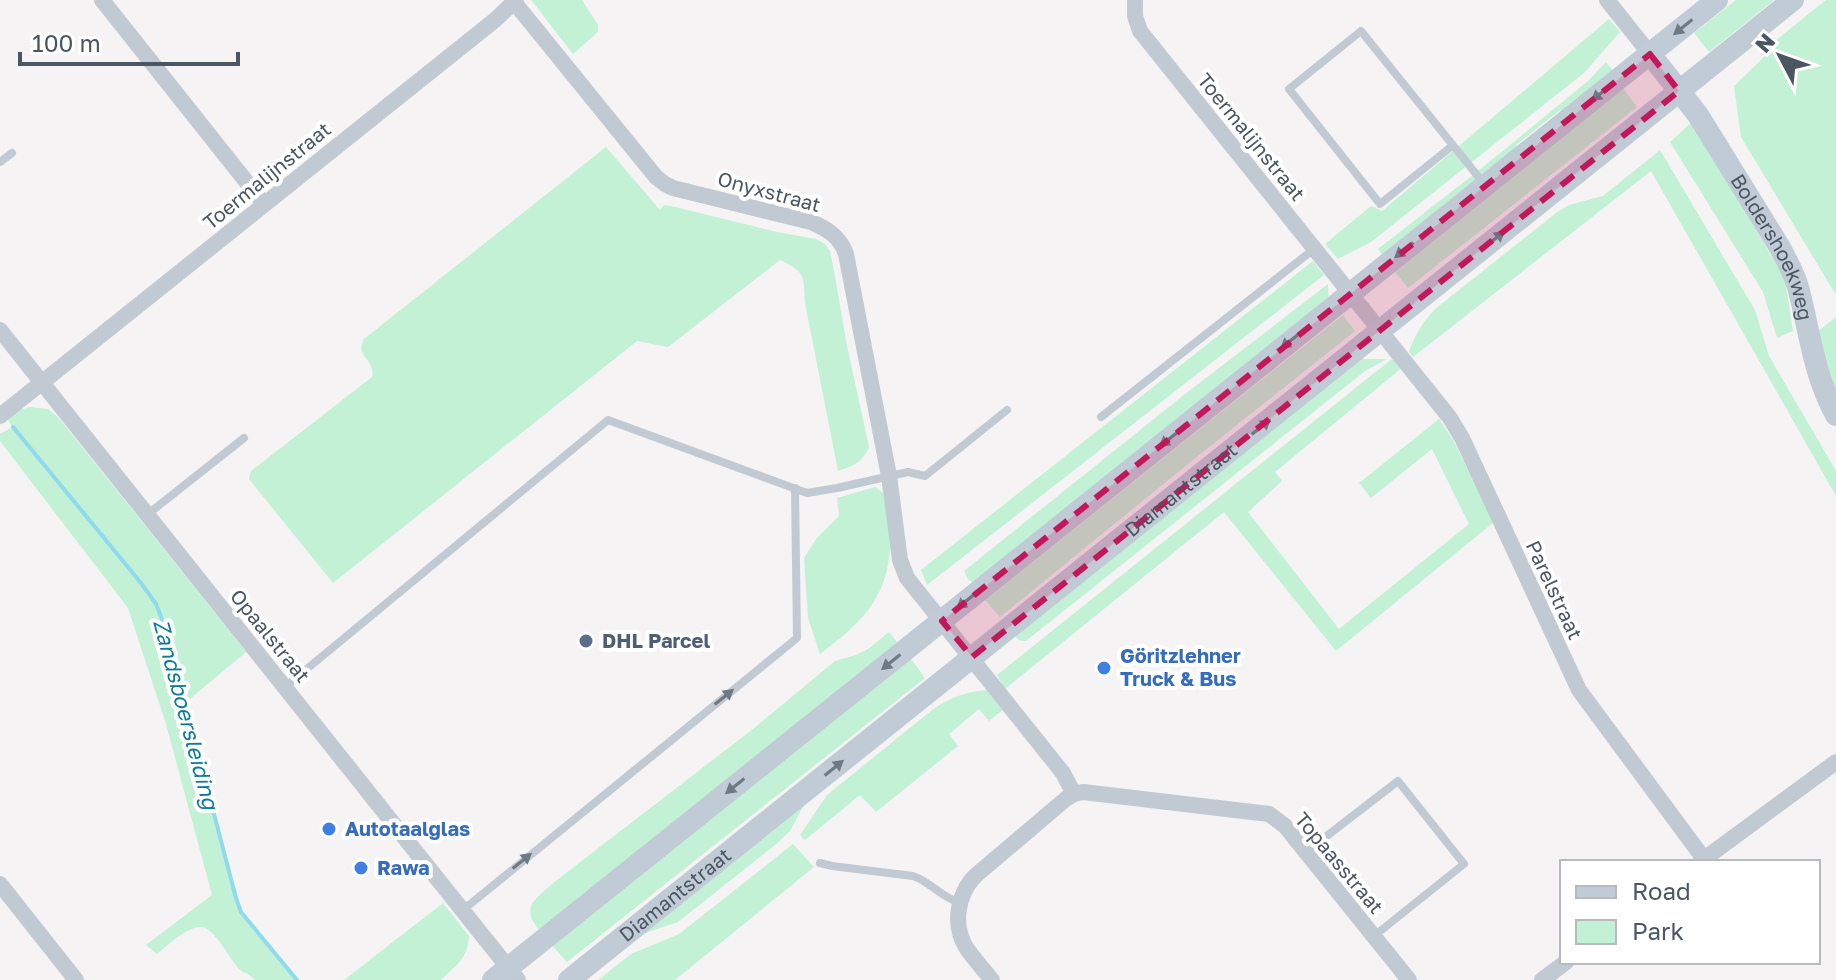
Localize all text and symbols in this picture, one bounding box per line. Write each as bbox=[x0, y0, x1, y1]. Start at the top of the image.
scale bar bbox=[20, 16, 238, 66]
north arrow bbox=[1740, 16, 1820, 96]
one-way arrow bbox=[1673, 18, 1693, 35]
text: N bbox=[1749, 27, 1780, 58]
text: 100 m bbox=[32, 28, 101, 57]
street label: Toermalijnstraat bbox=[1193, 68, 1311, 205]
one-way arrow bbox=[1591, 84, 1611, 101]
street label: Toermalijnstraat bbox=[198, 116, 335, 234]
street label: Onyxstraat bbox=[715, 166, 823, 216]
street label: Boldershoekweg bbox=[1726, 169, 1818, 322]
one-way arrow bbox=[1485, 231, 1505, 247]
one-way arrow bbox=[1394, 242, 1414, 258]
one-way arrow bbox=[1280, 333, 1300, 349]
one-way arrow bbox=[1250, 418, 1271, 435]
one-way arrow bbox=[1159, 430, 1179, 446]
street label: Diamantstraat bbox=[1120, 437, 1241, 541]
street label: Parelstraat bbox=[1522, 536, 1588, 643]
street label: Opaalstraat bbox=[226, 584, 316, 687]
one-way arrow bbox=[956, 592, 976, 609]
water label: Zandsboersleiding bbox=[148, 616, 225, 813]
place label: DHL Parcel bbox=[602, 628, 710, 652]
marker: DHL Parcel bbox=[577, 632, 595, 650]
place label: Göritzlehner Truck & Bus bbox=[1120, 643, 1241, 690]
one-way arrow bbox=[880, 653, 901, 670]
marker: Göritzlehner Truck & Bus bbox=[1095, 659, 1113, 677]
one-way arrow bbox=[714, 689, 734, 706]
one-way arrow bbox=[824, 760, 844, 776]
one-way arrow bbox=[725, 778, 745, 794]
street label: Topaasstraat bbox=[1290, 807, 1389, 918]
place label: Autotaalglas bbox=[345, 816, 470, 840]
marker: Autotaalglas bbox=[320, 820, 338, 838]
street label: Diamantstraat bbox=[614, 842, 735, 946]
one-way arrow bbox=[512, 853, 532, 870]
place label: Rawa bbox=[377, 855, 430, 879]
marker: Rawa bbox=[352, 859, 370, 877]
legend bbox=[1560, 860, 1820, 964]
text: Road bbox=[1632, 876, 1691, 905]
text: Park bbox=[1632, 916, 1684, 945]

